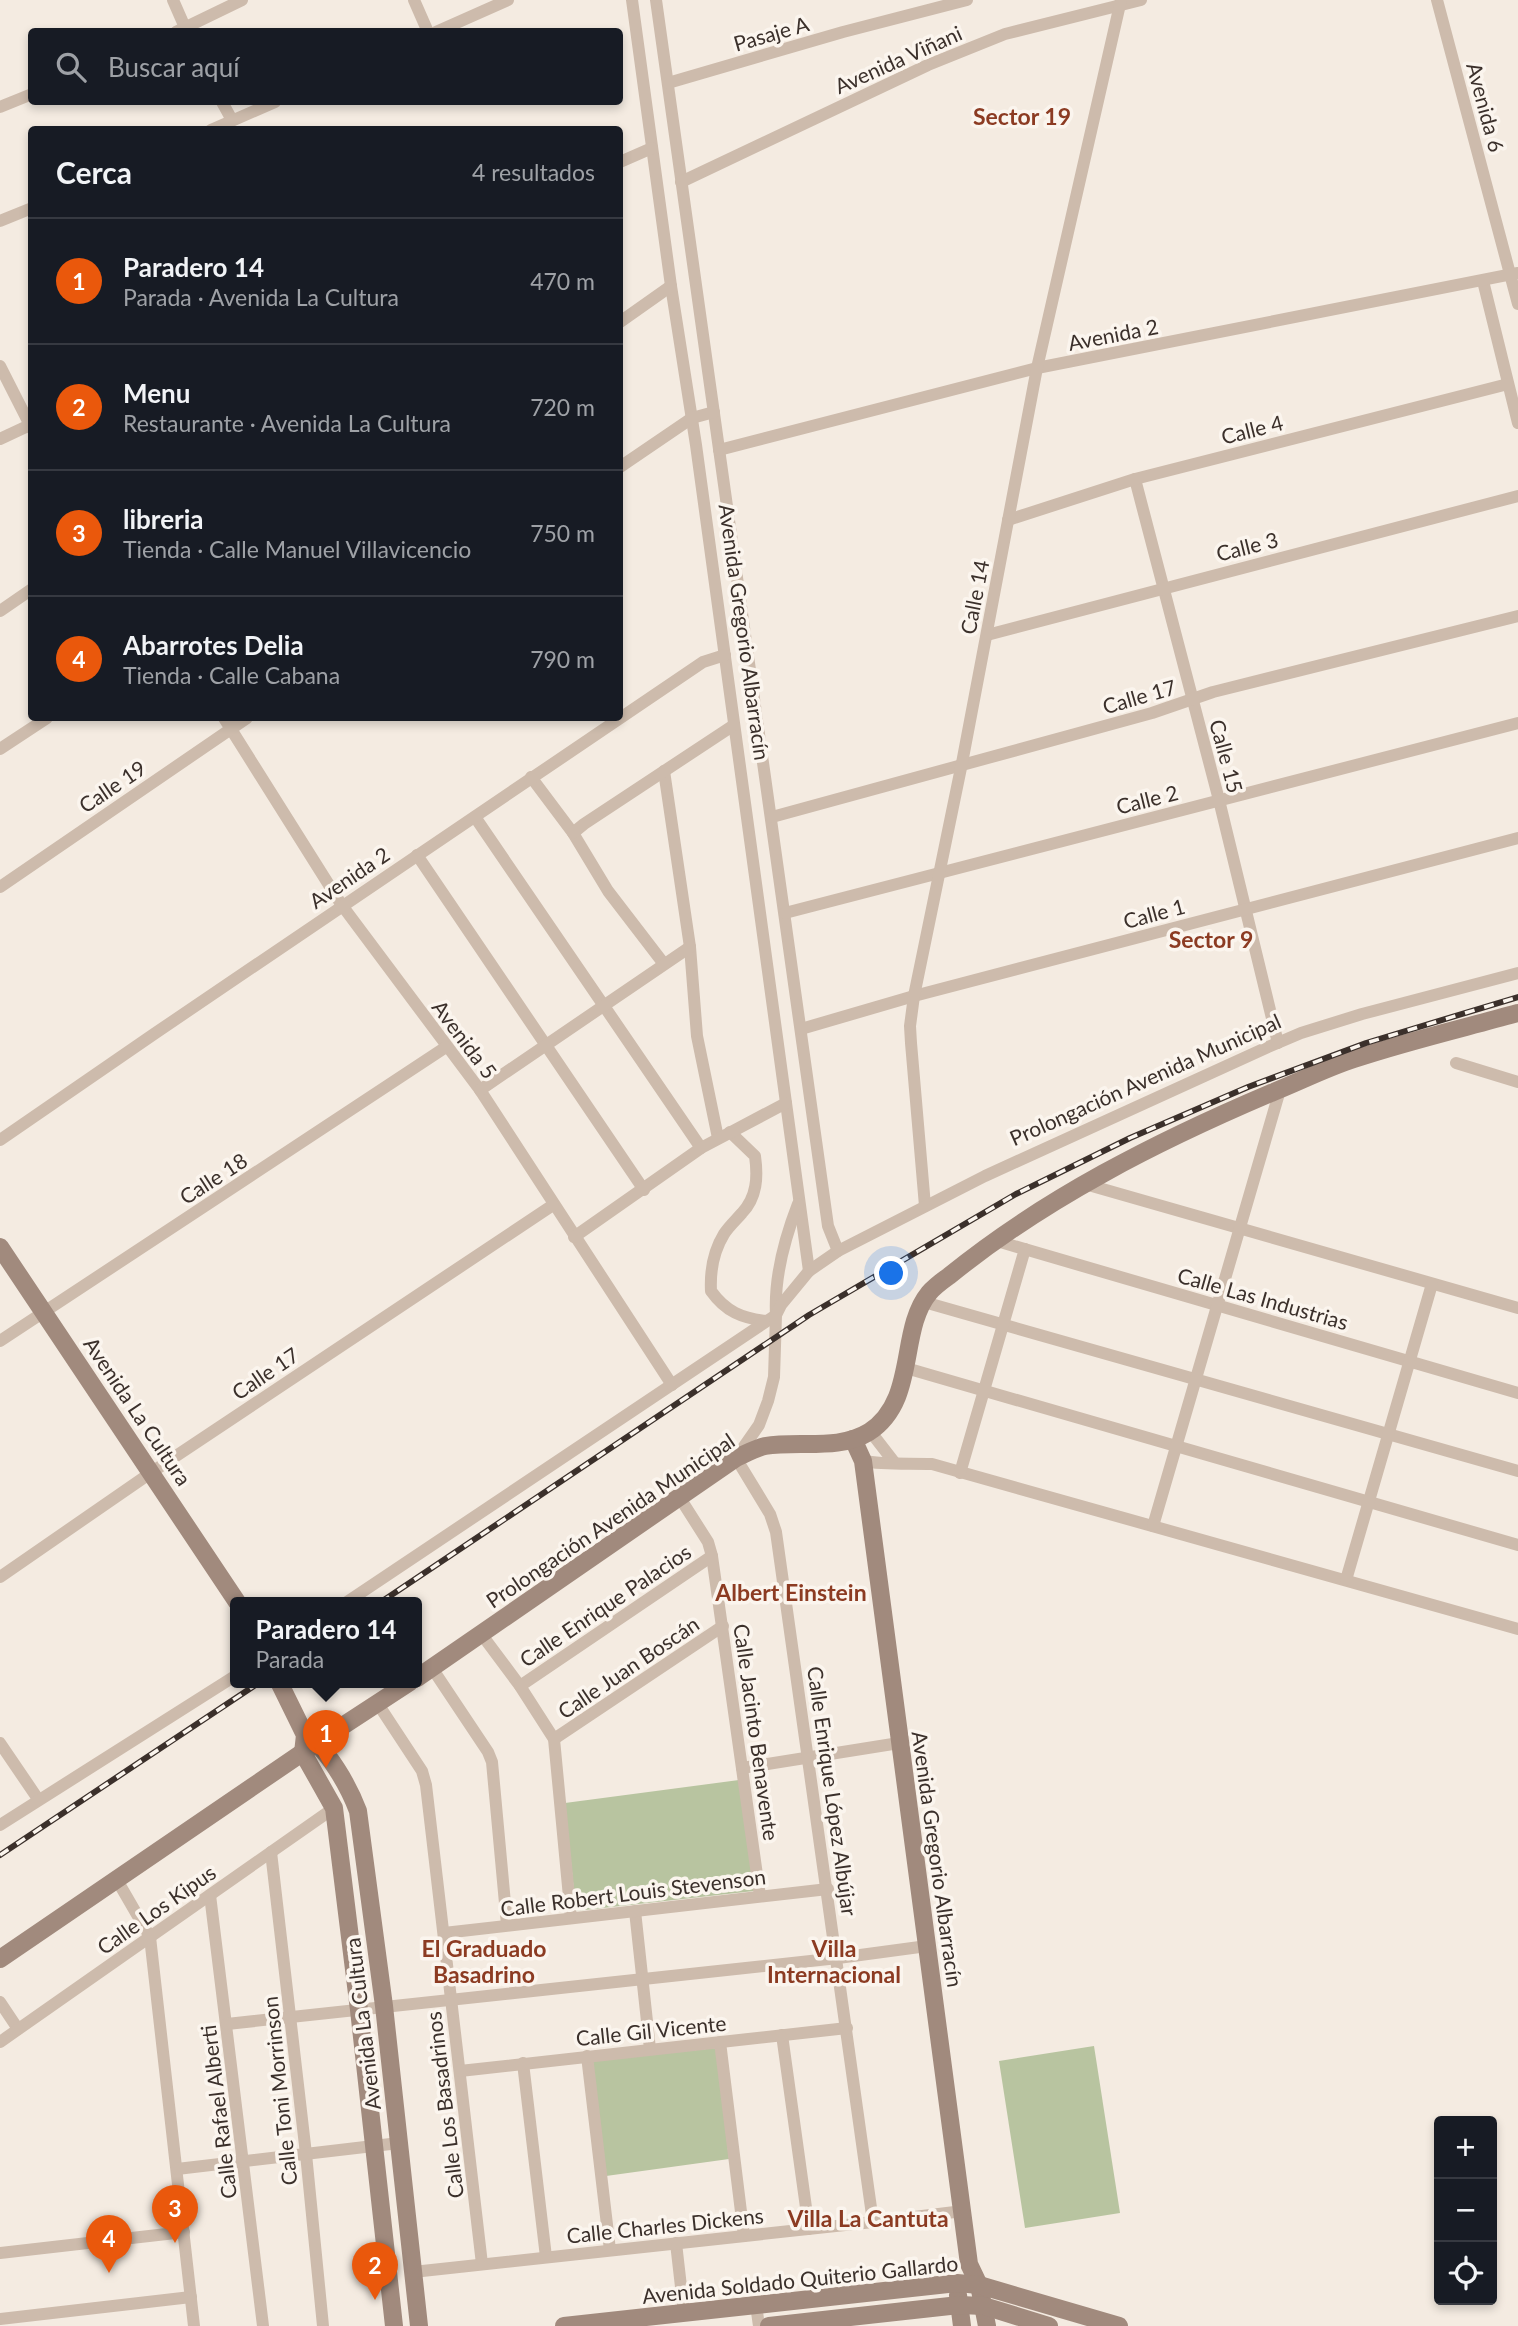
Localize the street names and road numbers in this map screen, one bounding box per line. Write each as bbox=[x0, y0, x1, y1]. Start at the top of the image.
street label: Pasaje A bbox=[730, 10, 812, 56]
street label: Avenida Viñani bbox=[830, 20, 966, 98]
street label: Avenida 6 bbox=[1462, 60, 1510, 154]
street label: Avenida 2 bbox=[1066, 313, 1160, 355]
street label: Calle 4 bbox=[1218, 409, 1286, 449]
street label: Avenida Gregorio Albarracín bbox=[715, 502, 775, 762]
street label: Calle 3 bbox=[1213, 526, 1281, 566]
street label: Calle 14 bbox=[955, 558, 993, 636]
street label: Calle 17 bbox=[1099, 674, 1179, 718]
street label: Calle 15 bbox=[1205, 716, 1249, 796]
street label: Calle 19 bbox=[74, 755, 150, 817]
street label: Calle 2 bbox=[1113, 779, 1181, 819]
street label: Avenida 2 bbox=[304, 841, 394, 913]
street label: Calle 1 bbox=[1120, 893, 1188, 933]
street label: Avenida 5 bbox=[427, 995, 503, 1083]
street label: Prolongación Avenida Municipal bbox=[1006, 1008, 1284, 1150]
street label: Calle 18 bbox=[175, 1147, 251, 1209]
street label: Calle Las Industrias bbox=[1175, 1262, 1351, 1334]
street label: Avenida La Cultura bbox=[79, 1332, 197, 1490]
street label: Calle 17 bbox=[227, 1342, 303, 1404]
street label: Prolongación Avenida Municipal bbox=[481, 1427, 739, 1613]
street label: Calle Enrique Palacios bbox=[515, 1538, 695, 1672]
street label: Calle Juan Boscán bbox=[553, 1611, 703, 1723]
street label: Calle Jacinto Benavente bbox=[729, 1622, 785, 1842]
street label: Calle Enrique López Albújar bbox=[803, 1665, 863, 1918]
street label: Avenida Gregorio Albarracín bbox=[908, 1729, 968, 1989]
street label: Calle Los Kipus bbox=[92, 1859, 220, 1959]
street label: Calle Robert Louis Stevenson bbox=[499, 1863, 767, 1921]
street label: Avenida La Cultura bbox=[339, 1936, 385, 2112]
street label: Calle Toni Morrinson bbox=[257, 1995, 301, 2187]
street label: Calle Los Basadrinos bbox=[420, 2010, 468, 2200]
street label: Calle Gil Vicente bbox=[575, 2010, 727, 2050]
street label: Calle Rafael Alberti bbox=[195, 2024, 241, 2200]
street label: Calle Charles Dickens bbox=[565, 2202, 765, 2248]
street label: Avenida Soldado Quiterio Gallardo bbox=[641, 2250, 959, 2308]

